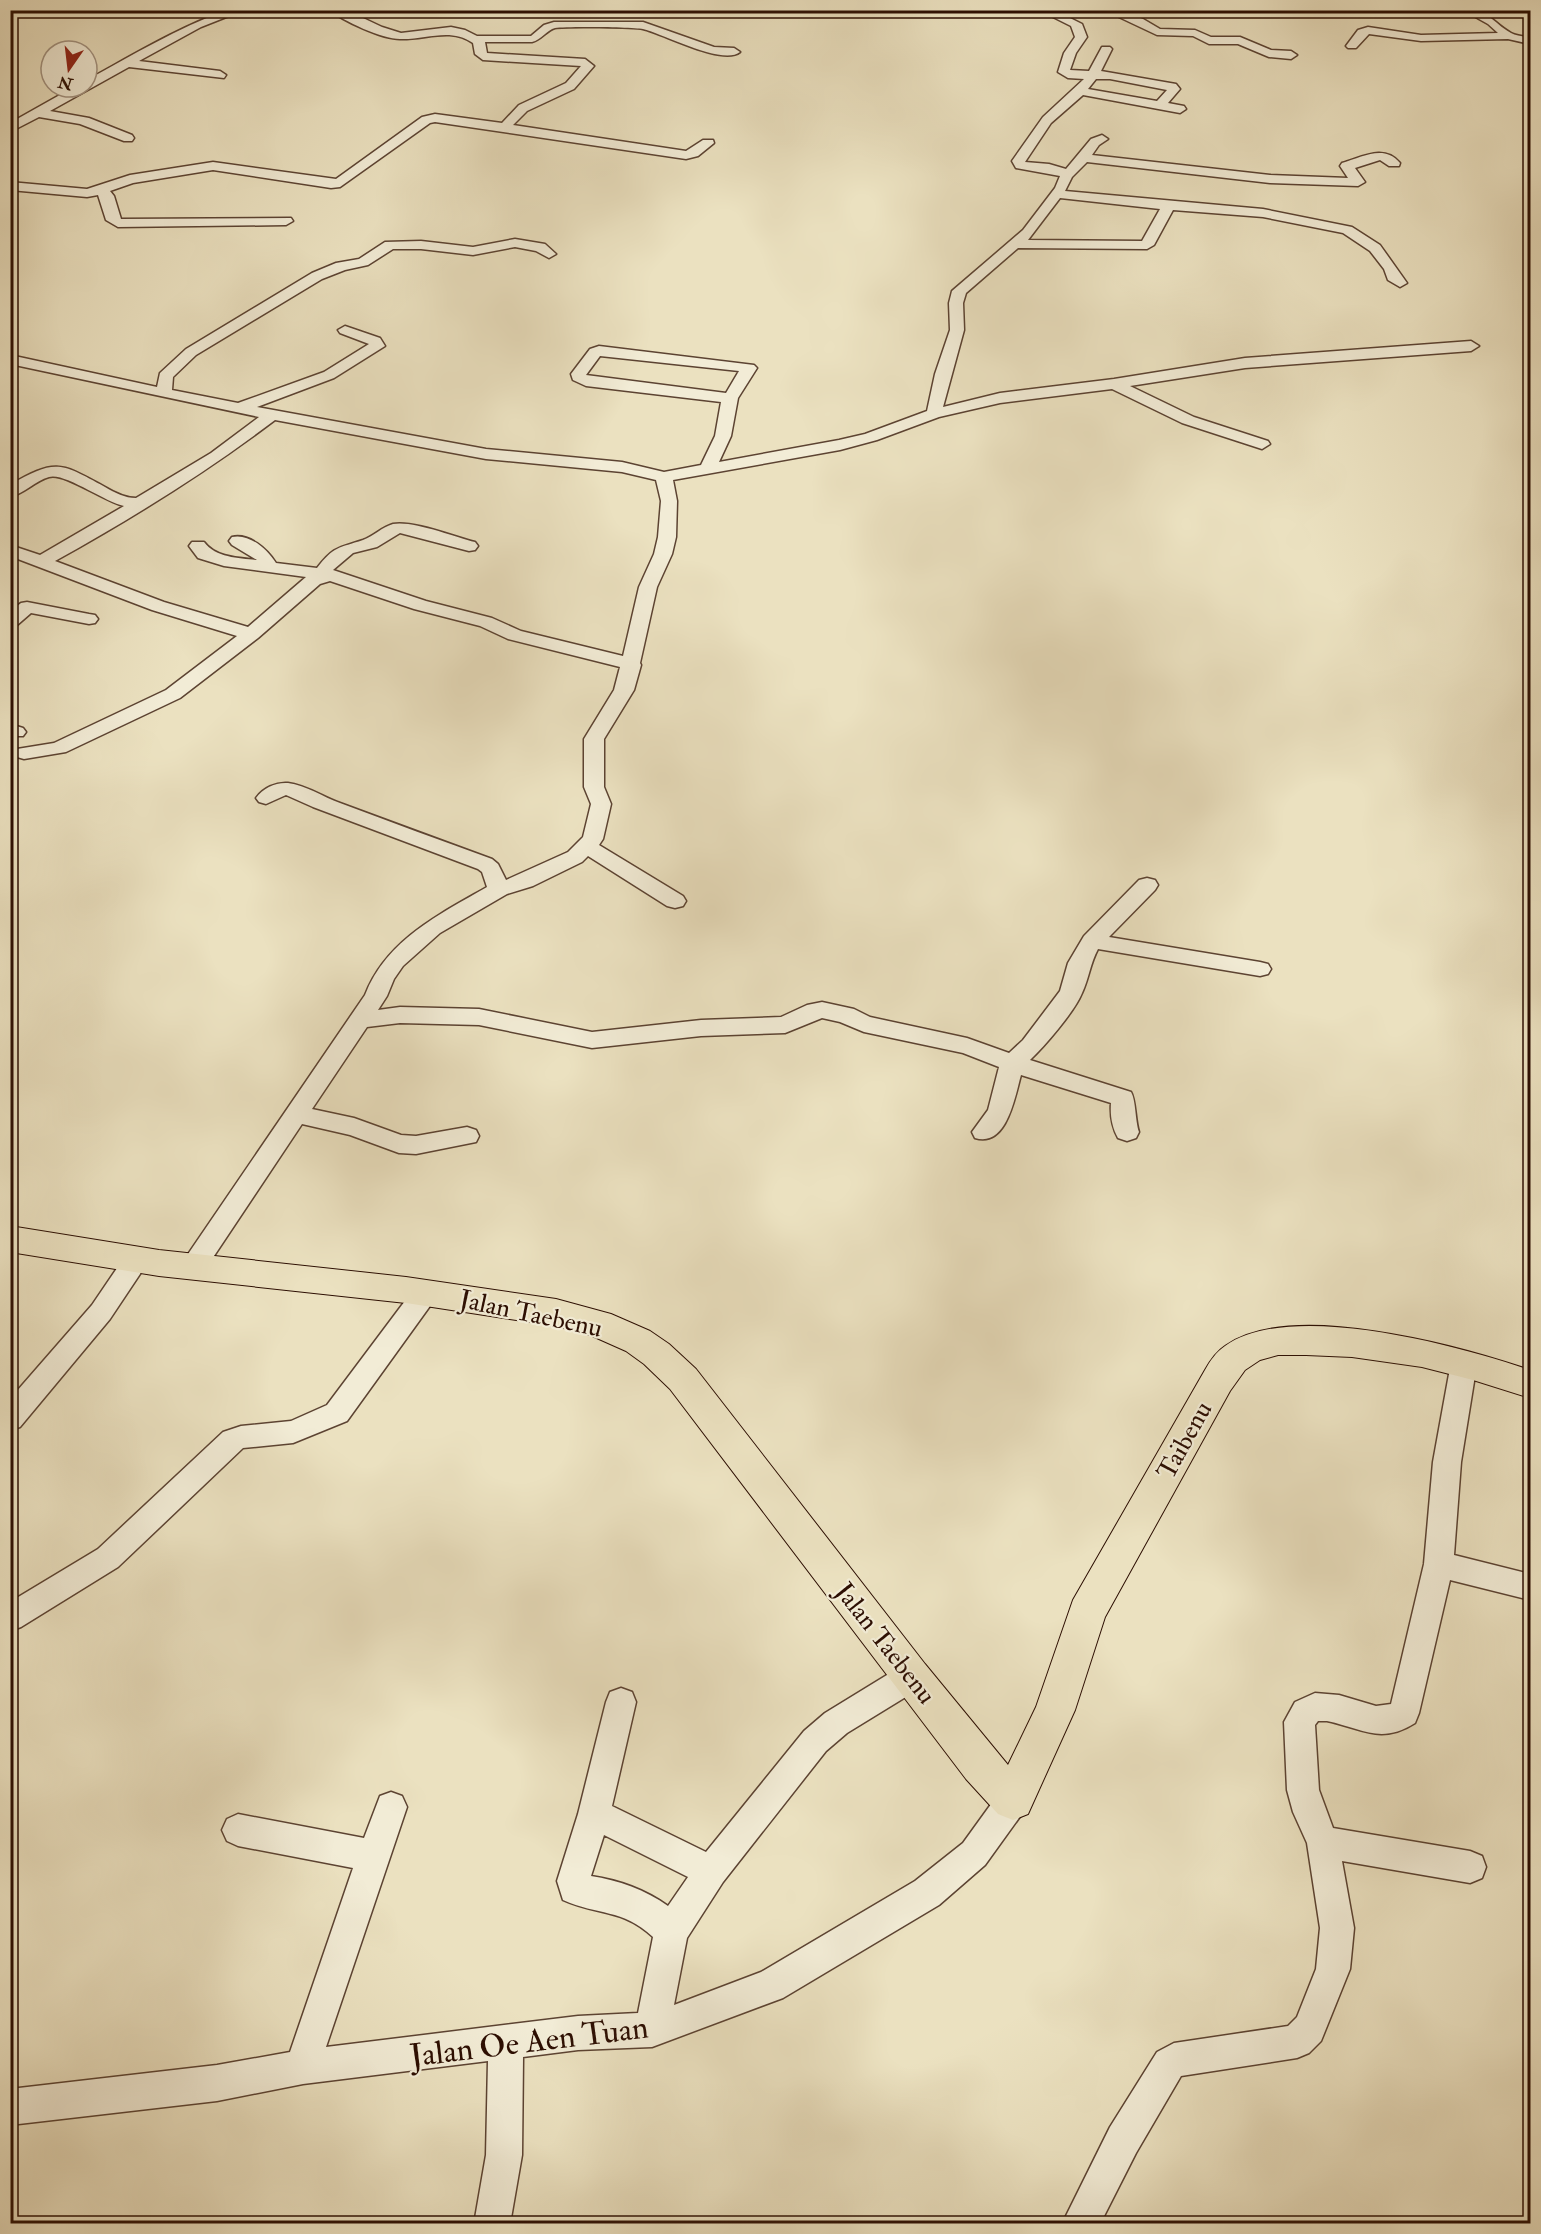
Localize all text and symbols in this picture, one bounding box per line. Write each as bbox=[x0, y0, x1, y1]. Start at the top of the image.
north arrow bbox=[39, 39, 99, 99]
text: N bbox=[56, 71, 76, 94]
street label: Jalan Taebenu bbox=[455, 1283, 605, 1345]
street label: Taibenu bbox=[1150, 1396, 1219, 1485]
street label: Jalan Taebenu bbox=[827, 1576, 943, 1711]
street label: Jalan Oe Aen Tuan bbox=[407, 2008, 651, 2077]

